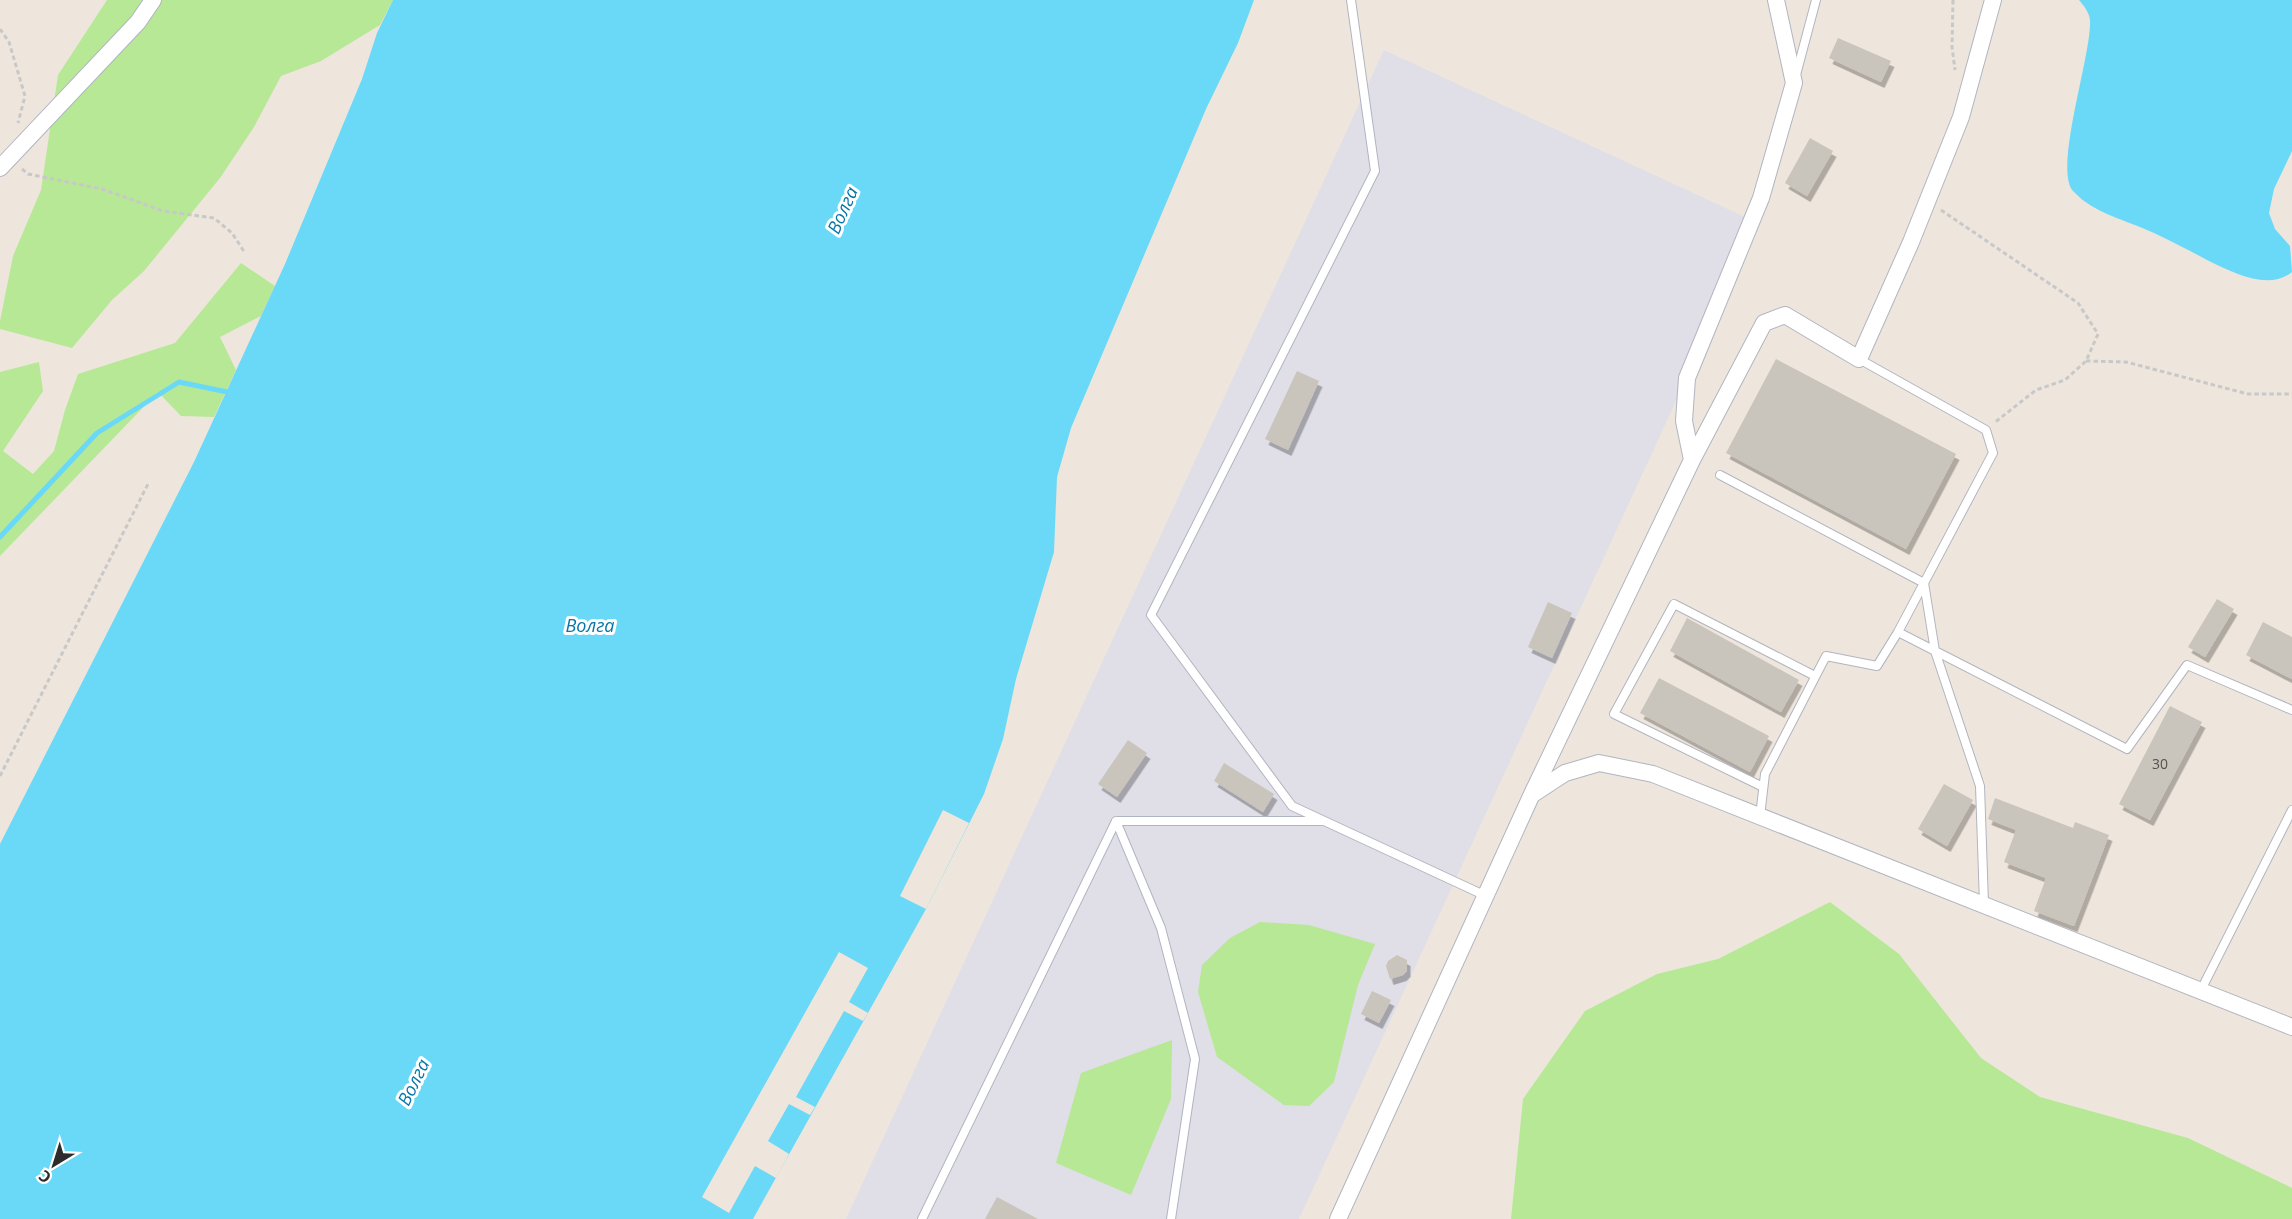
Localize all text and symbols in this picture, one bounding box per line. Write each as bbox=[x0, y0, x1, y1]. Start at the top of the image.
water label: Волга bbox=[821, 183, 863, 237]
water label: Волга bbox=[566, 613, 615, 637]
house number: 30 bbox=[2152, 754, 2168, 773]
water label: Волга bbox=[391, 1055, 435, 1109]
north arrow bbox=[24, 1135, 84, 1195]
text: С bbox=[34, 1165, 56, 1189]

